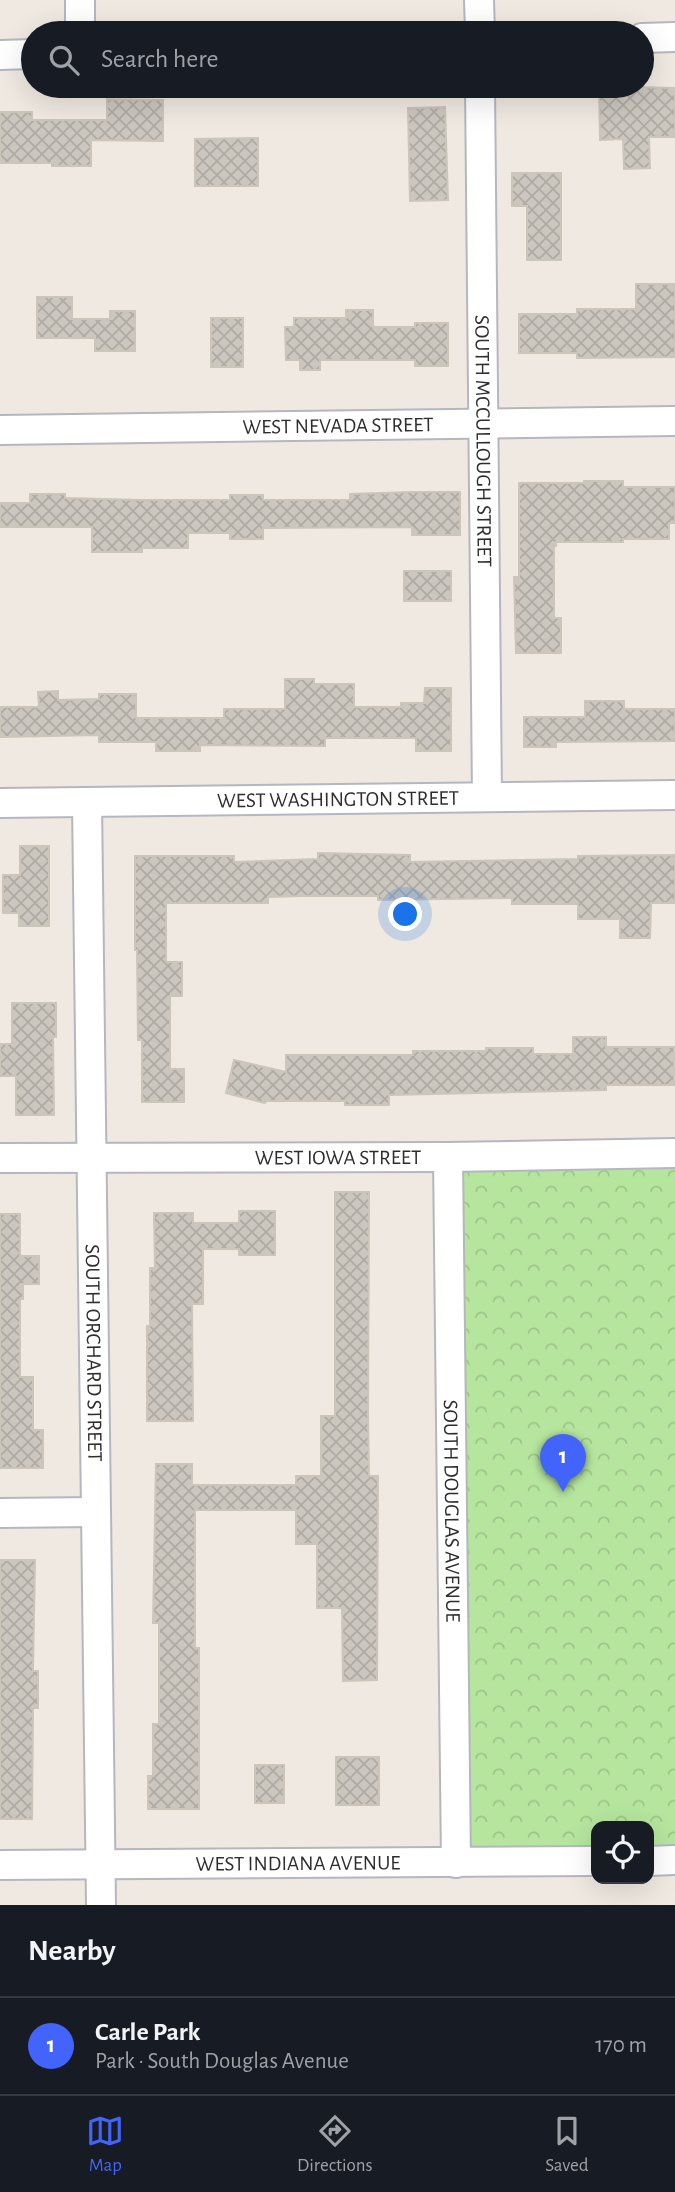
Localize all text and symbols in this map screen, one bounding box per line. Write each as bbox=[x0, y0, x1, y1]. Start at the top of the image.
search box bbox=[21, 21, 654, 98]
icon: search bbox=[45, 41, 83, 79]
text: Search here bbox=[101, 46, 219, 72]
street label: SOUTH MCCULLOUGH STREET bbox=[471, 315, 495, 567]
street label: WEST NEVADA STREET bbox=[242, 414, 434, 438]
street label: WEST WASHINGTON STREET bbox=[217, 788, 459, 811]
your location bbox=[388, 897, 422, 931]
street label: WEST IOWA STREET bbox=[255, 1147, 421, 1168]
street label: SOUTH ORCHARD STREET bbox=[82, 1244, 105, 1462]
street label: SOUTH DOUGLAS AVENUE bbox=[440, 1399, 463, 1623]
pin: 1 bbox=[540, 1434, 586, 1492]
map controls bbox=[591, 1821, 654, 1884]
button: locate bbox=[591, 1821, 654, 1884]
street label: WEST INDIANA AVENUE bbox=[196, 1852, 400, 1875]
text: Nearby bbox=[28, 1936, 116, 1966]
text: Carle Park bbox=[95, 2019, 200, 2045]
text: 1 bbox=[47, 2034, 55, 2057]
text: 170 m bbox=[595, 2034, 647, 2057]
text: Park · South Douglas Avenue bbox=[95, 2050, 349, 2073]
tab: Map bbox=[86, 2112, 124, 2177]
tab: Directions bbox=[297, 2112, 373, 2177]
tab: Saved bbox=[545, 2112, 589, 2177]

